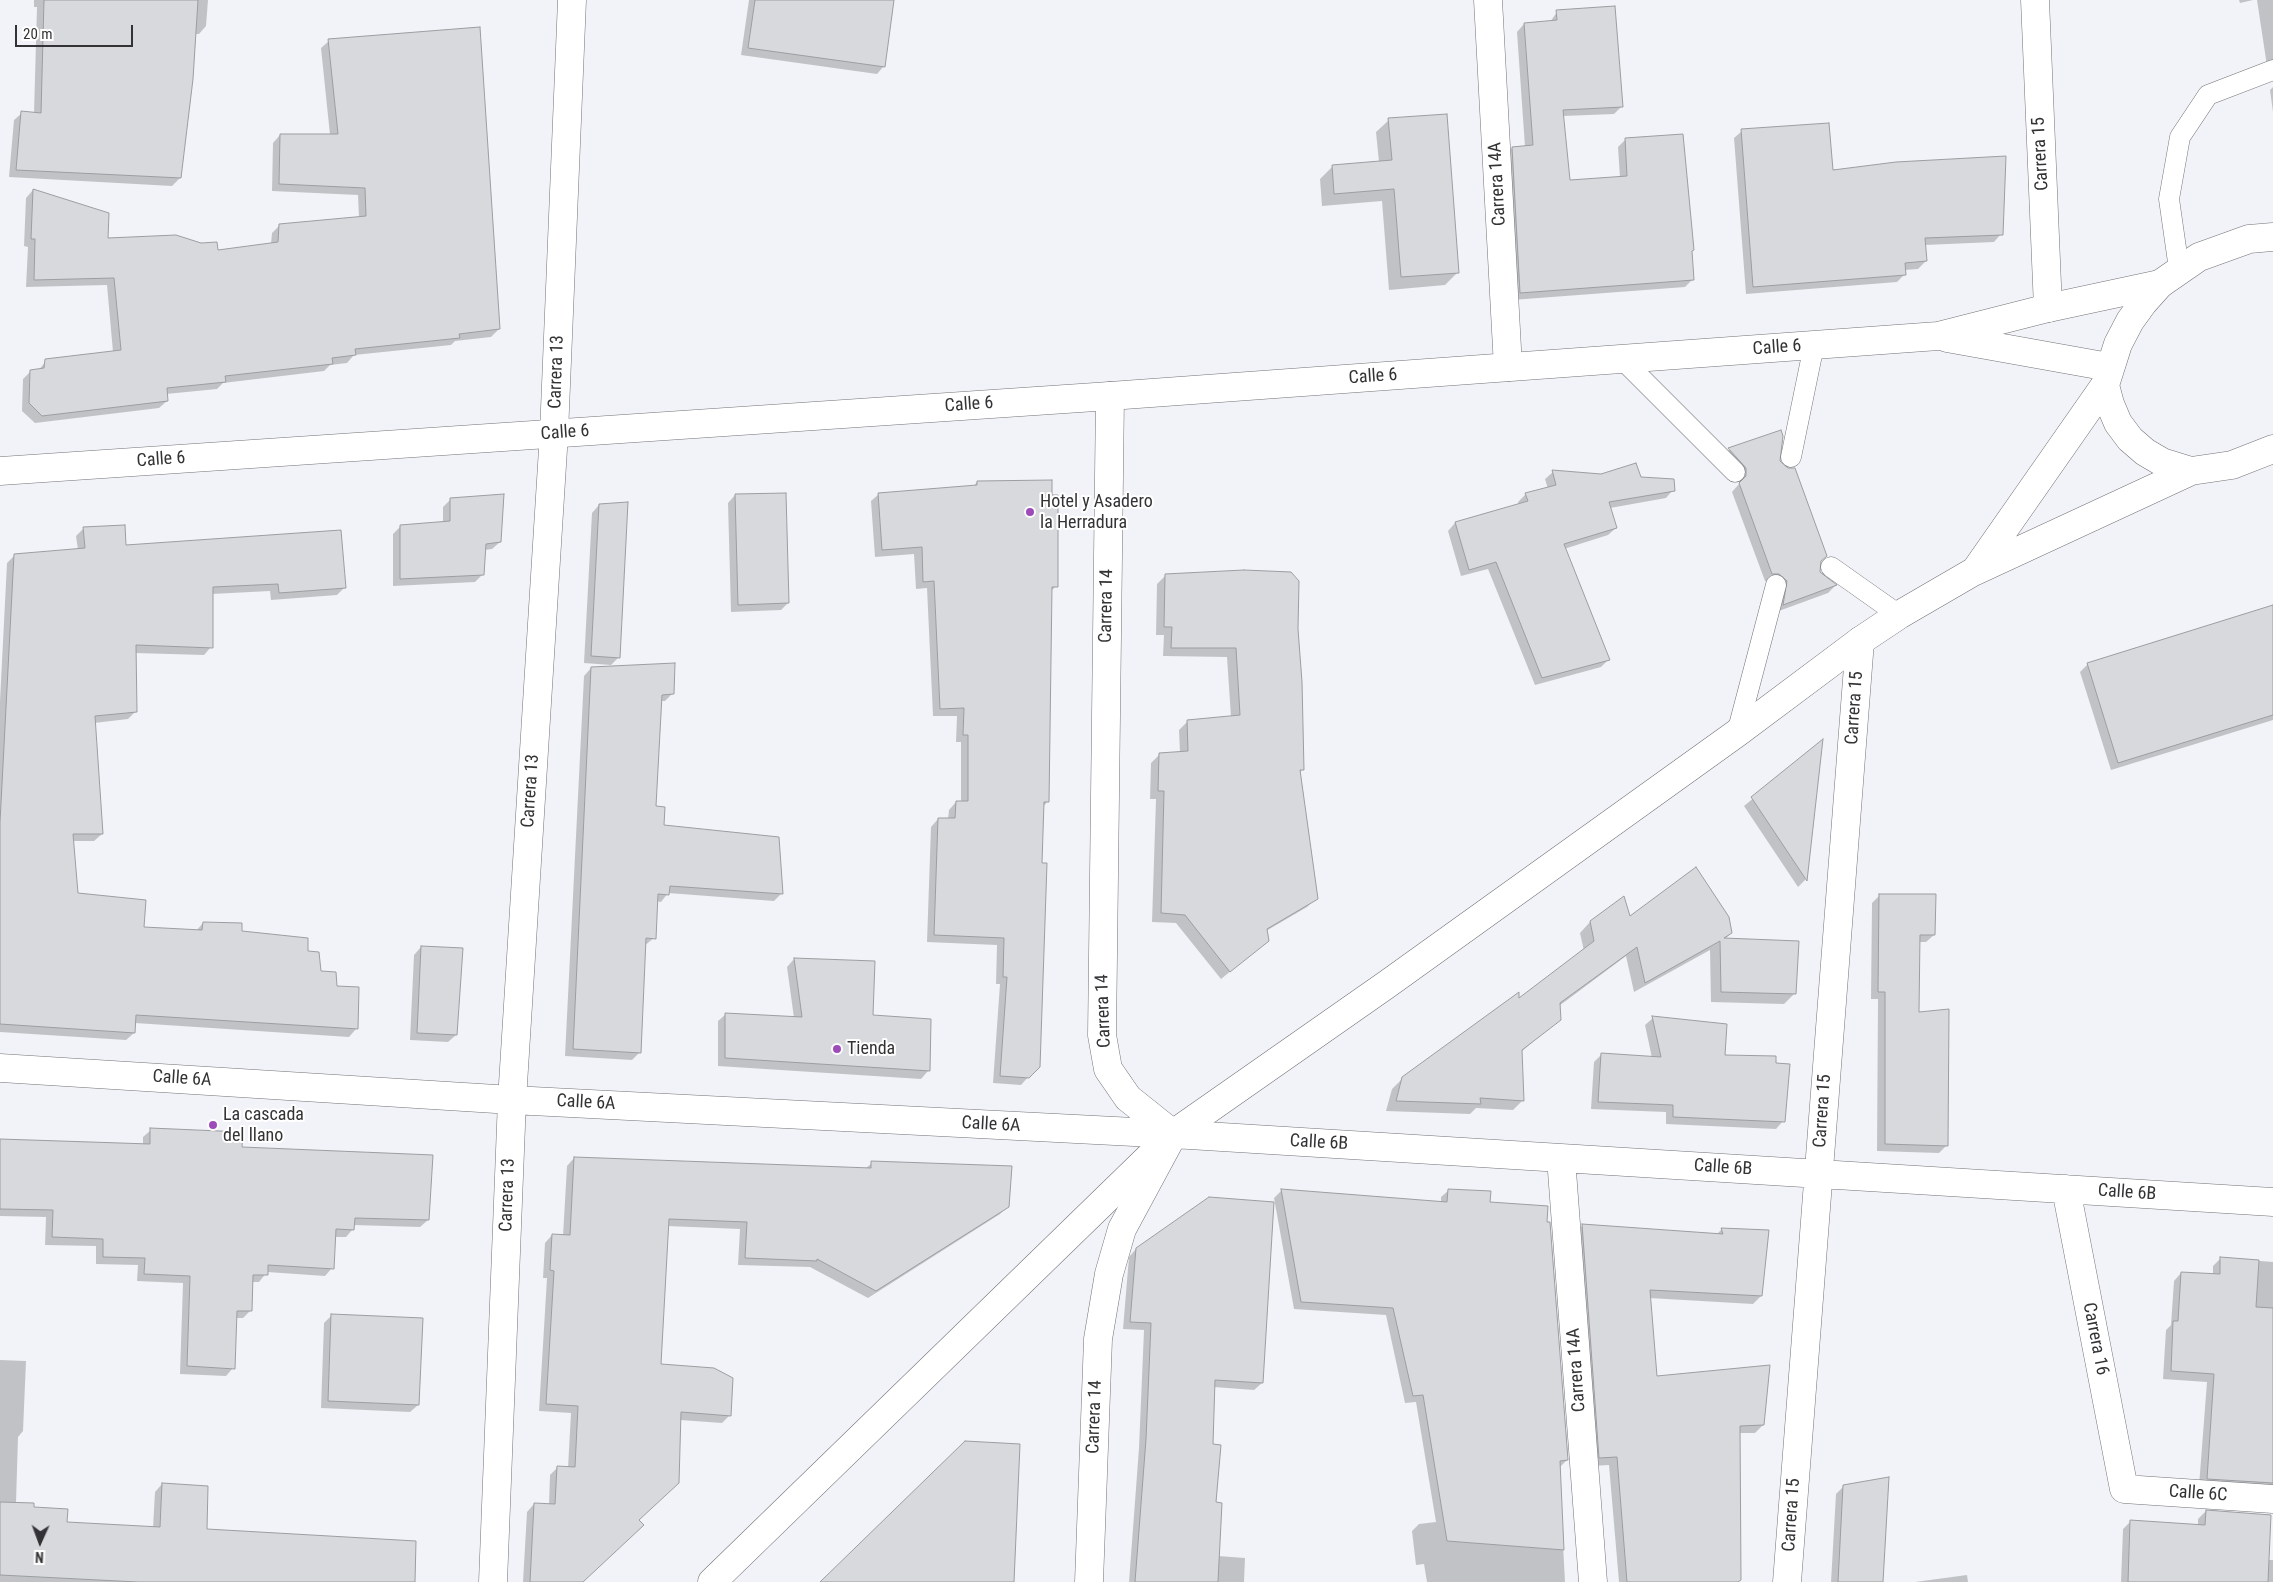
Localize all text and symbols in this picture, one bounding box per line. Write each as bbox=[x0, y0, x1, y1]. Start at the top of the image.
scale bar bbox=[18, 15, 135, 47]
text: 20 m bbox=[23, 25, 53, 43]
street label: Carrera 15 bbox=[2028, 117, 2054, 191]
street label: Carrera 14A bbox=[1485, 141, 1511, 227]
street label: Carrera 13 bbox=[545, 335, 569, 409]
street label: Calle 6 bbox=[1752, 336, 1802, 360]
street label: Calle 6 bbox=[1348, 365, 1398, 389]
street label: Calle 6 bbox=[944, 393, 994, 417]
street label: Calle 6 bbox=[540, 421, 590, 445]
street label: Calle 6 bbox=[136, 448, 186, 472]
place label: Hotel y Asadero la Herradura bbox=[1040, 491, 1153, 534]
marker: Hotel y Asadero la Herradura bbox=[1024, 506, 1036, 518]
street label: Carrera 14 bbox=[1096, 569, 1118, 643]
street label: Carrera 15 bbox=[1842, 670, 1868, 746]
street label: Carrera 13 bbox=[518, 753, 544, 829]
street label: Carrera 14 bbox=[1092, 974, 1116, 1048]
place label: Tienda bbox=[847, 1038, 895, 1060]
marker: Tienda bbox=[831, 1043, 843, 1055]
street label: Calle 6A bbox=[152, 1066, 212, 1092]
street label: Carrera 15 bbox=[1810, 1073, 1836, 1149]
street label: Calle 6A bbox=[556, 1091, 616, 1115]
place label: La cascada del llano bbox=[223, 1104, 304, 1146]
street label: Calle 6A bbox=[961, 1113, 1021, 1137]
marker: La cascada del llano bbox=[207, 1119, 219, 1131]
street label: Calle 6B bbox=[1289, 1131, 1349, 1155]
street label: Calle 6B bbox=[1693, 1155, 1753, 1181]
street label: Carrera 13 bbox=[496, 1158, 520, 1232]
street label: Calle 6B bbox=[2097, 1180, 2157, 1206]
street label: Carrera 16 bbox=[2077, 1301, 2113, 1377]
street label: Carrera 14A bbox=[1563, 1327, 1591, 1413]
street label: Carrera 14 bbox=[1083, 1380, 1107, 1454]
street label: Carrera 15 bbox=[1779, 1477, 1805, 1553]
street label: Calle 6C bbox=[2168, 1481, 2228, 1507]
north arrow bbox=[15, 1517, 65, 1567]
text: N bbox=[35, 1549, 44, 1565]

